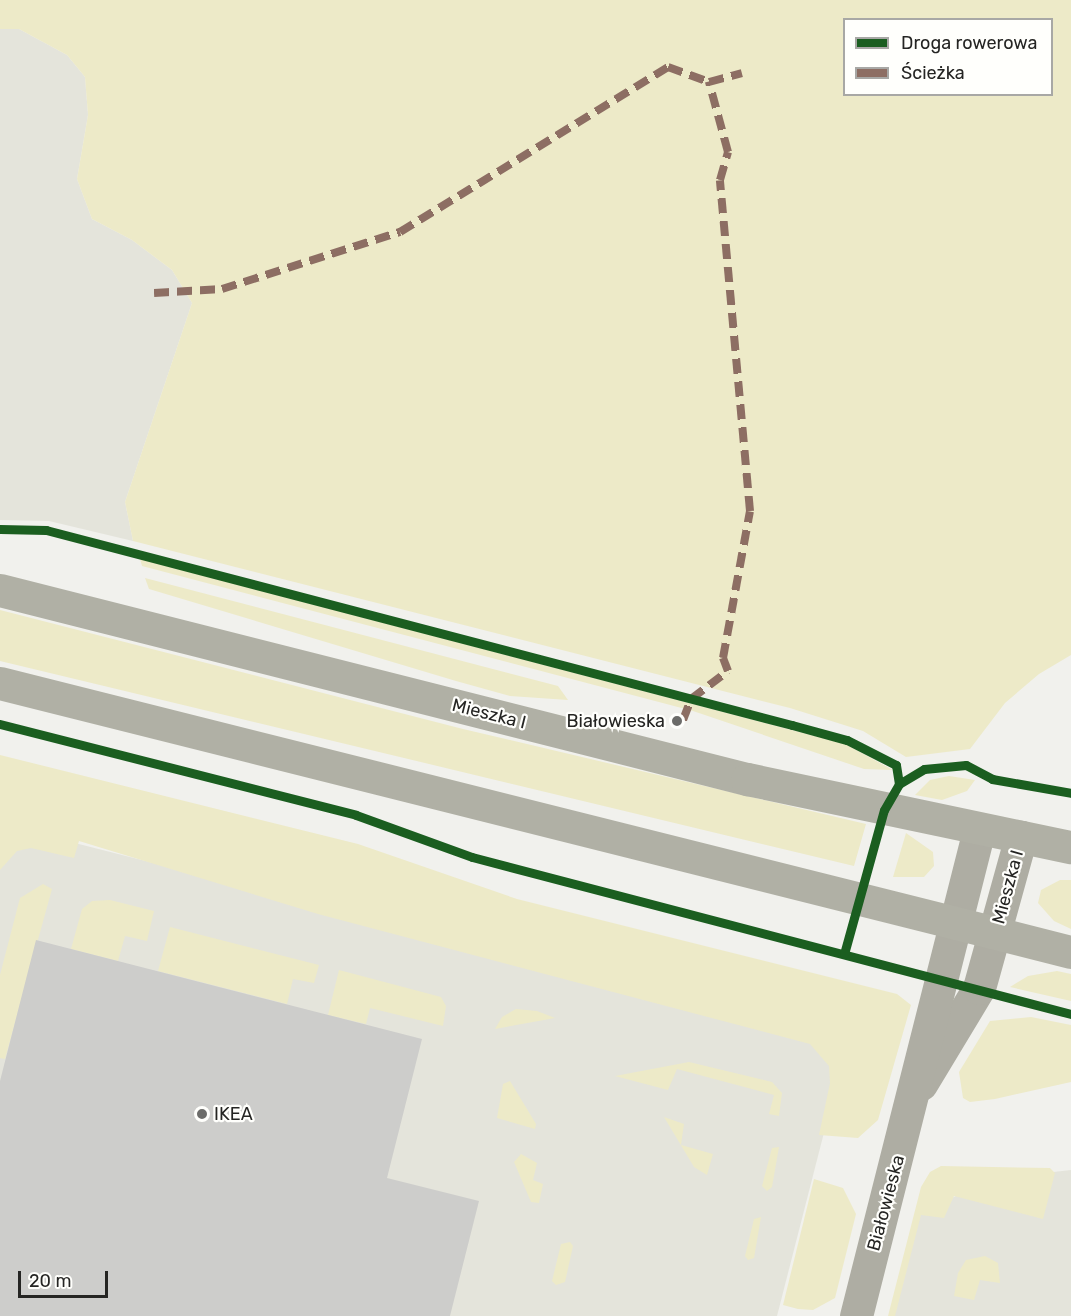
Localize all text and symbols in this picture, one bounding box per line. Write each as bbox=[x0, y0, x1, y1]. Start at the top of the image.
legend bbox=[843, 18, 1053, 96]
text: Droga rowerowa bbox=[901, 32, 1037, 54]
text: Ścieżka bbox=[901, 62, 965, 84]
street label: Mieszka I bbox=[450, 694, 528, 734]
place label: Białowieska bbox=[567, 710, 665, 732]
marker: Białowieska bbox=[670, 714, 684, 728]
street label: Mieszka I bbox=[988, 848, 1028, 926]
place label: IKEA bbox=[214, 1103, 253, 1125]
marker: IKEA bbox=[195, 1107, 209, 1121]
street label: Białowieska bbox=[863, 1153, 909, 1253]
scale bar bbox=[21, 1259, 111, 1297]
text: 20 m bbox=[29, 1270, 71, 1292]

